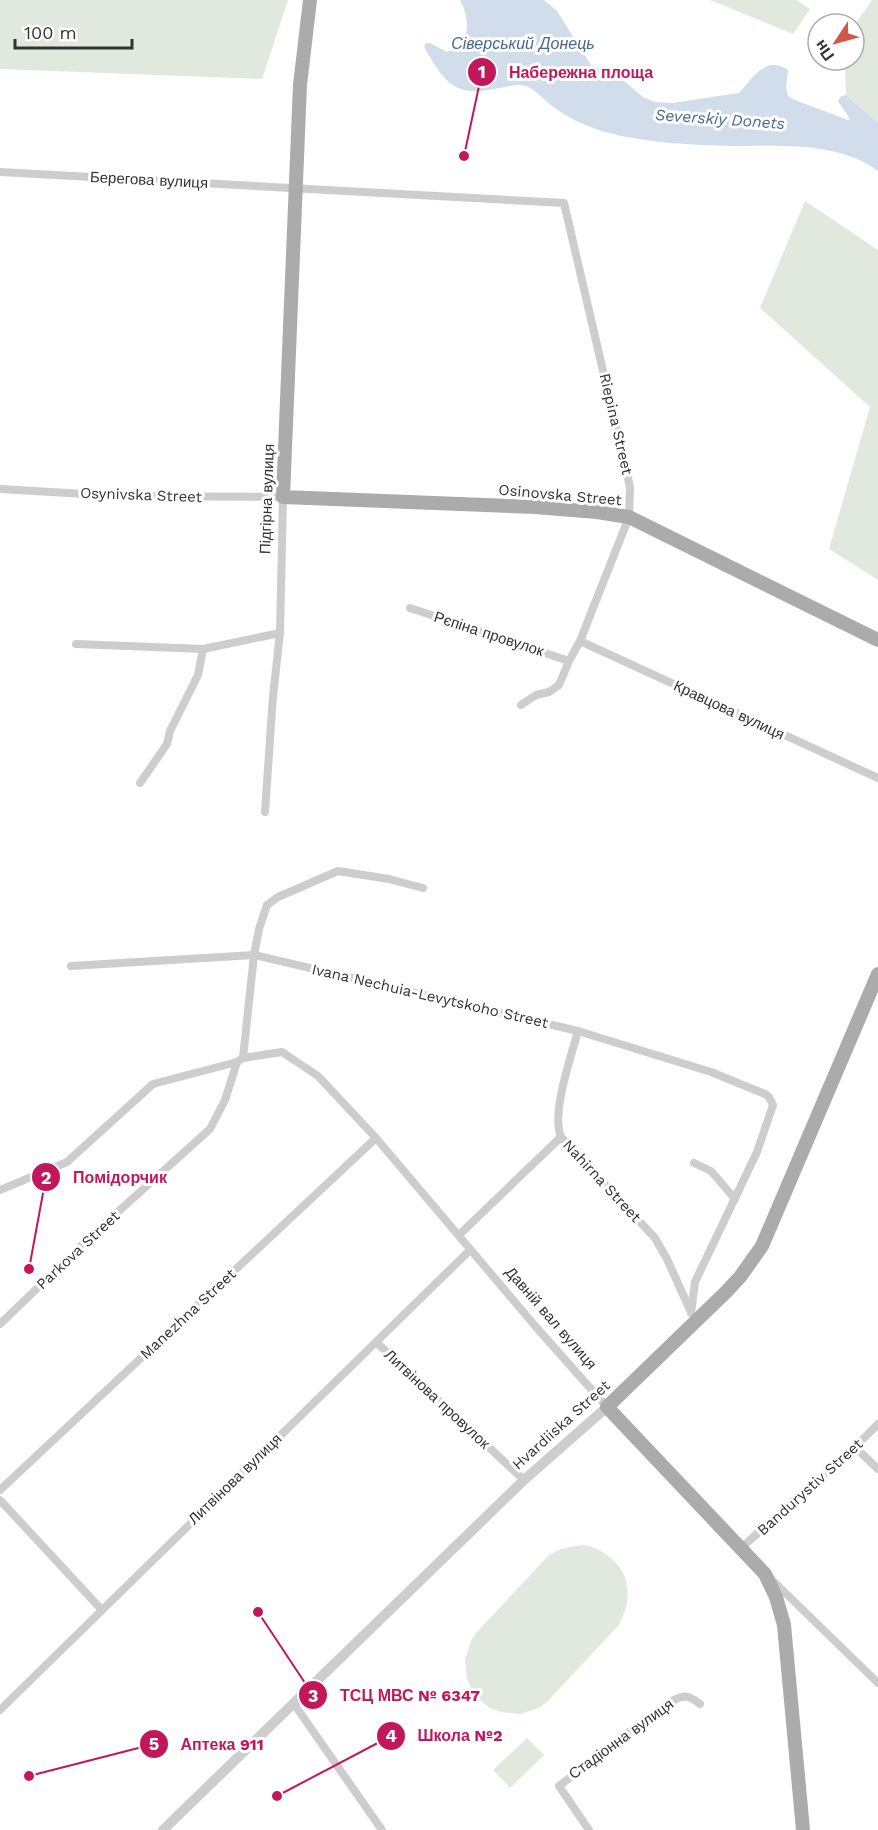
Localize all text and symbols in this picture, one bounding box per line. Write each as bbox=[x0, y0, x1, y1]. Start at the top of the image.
scale bar bbox=[15, 12, 132, 50]
north arrow bbox=[806, 12, 866, 72]
text: 100 m bbox=[24, 22, 77, 43]
water label: Сіверський Донець bbox=[451, 34, 595, 53]
text: Пн bbox=[810, 36, 838, 65]
callout: Набережна площа bbox=[467, 55, 665, 89]
text: 1 bbox=[478, 61, 486, 82]
text: Набережна площа bbox=[509, 63, 653, 82]
water label: Severskiy Donets bbox=[654, 105, 786, 133]
street label: Берегова вулиця bbox=[89, 168, 209, 192]
street label: Riepina Street bbox=[596, 371, 637, 477]
street label: Підгірна вулиця bbox=[256, 444, 278, 554]
street label: Osinovska Street bbox=[498, 481, 623, 509]
street label: Osynivska Street bbox=[80, 484, 203, 506]
street label: Рєпіна провулок bbox=[432, 608, 547, 660]
street label: Кравцова вулиця bbox=[671, 676, 787, 744]
street label: Ivana Nechuia-Levytskoho Street bbox=[310, 960, 551, 1032]
street label: Nahirna Street bbox=[559, 1136, 645, 1227]
callout: Помідорчик bbox=[31, 1160, 178, 1194]
text: 2 bbox=[41, 1167, 51, 1188]
text: Помідорчик bbox=[73, 1168, 168, 1187]
street label: Parkova Street bbox=[33, 1206, 124, 1293]
street label: Давній вал вулиця bbox=[501, 1263, 601, 1373]
street label: Manezhna Street bbox=[136, 1265, 240, 1363]
street label: Литвінова провулок bbox=[380, 1345, 494, 1453]
street label: Hvardiiska Street bbox=[509, 1376, 614, 1474]
street label: Литвінова вулиця bbox=[185, 1430, 285, 1528]
street label: Bandurystiv Street bbox=[754, 1434, 867, 1539]
callout: ТСЦ МВС № 6347 bbox=[298, 1678, 492, 1712]
text: 3 bbox=[308, 1685, 318, 1706]
text: ТСЦ МВС № 6347 bbox=[340, 1686, 480, 1705]
street label: Стадіонна вулиця bbox=[565, 1695, 677, 1783]
callout: Школа №2 bbox=[376, 1719, 515, 1753]
text: 4 bbox=[385, 1725, 397, 1746]
text: Школа №2 bbox=[417, 1726, 503, 1745]
callout: Аптека 911 bbox=[139, 1727, 276, 1761]
text: 5 bbox=[149, 1733, 159, 1754]
text: Аптека 911 bbox=[180, 1735, 264, 1754]

